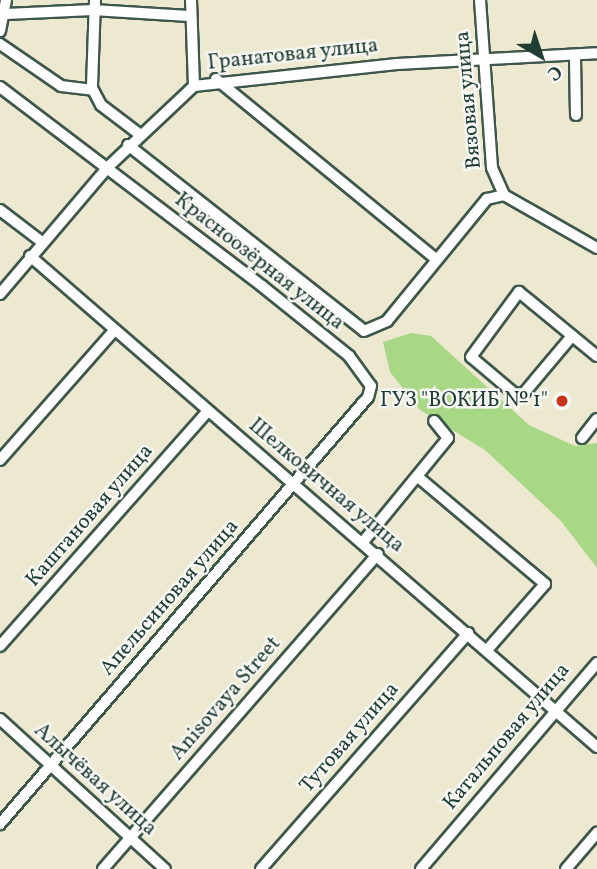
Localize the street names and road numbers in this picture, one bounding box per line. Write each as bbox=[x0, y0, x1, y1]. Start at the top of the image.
street label: Вязовая улица bbox=[450, 30, 488, 170]
street label: Гранатовая улица bbox=[206, 33, 380, 77]
street label: Красноозёрная улица bbox=[169, 188, 349, 336]
street label: Шелковичная улица bbox=[243, 413, 409, 559]
street label: Каштановая улица bbox=[21, 439, 159, 593]
street label: Апельсиновая улица bbox=[95, 514, 245, 682]
street label: Anisovaya Street bbox=[165, 632, 287, 766]
street label: Катальповая улица bbox=[438, 658, 576, 816]
street label: Тутовая улица bbox=[295, 677, 405, 799]
street label: Алычёвая улица bbox=[28, 718, 162, 842]

